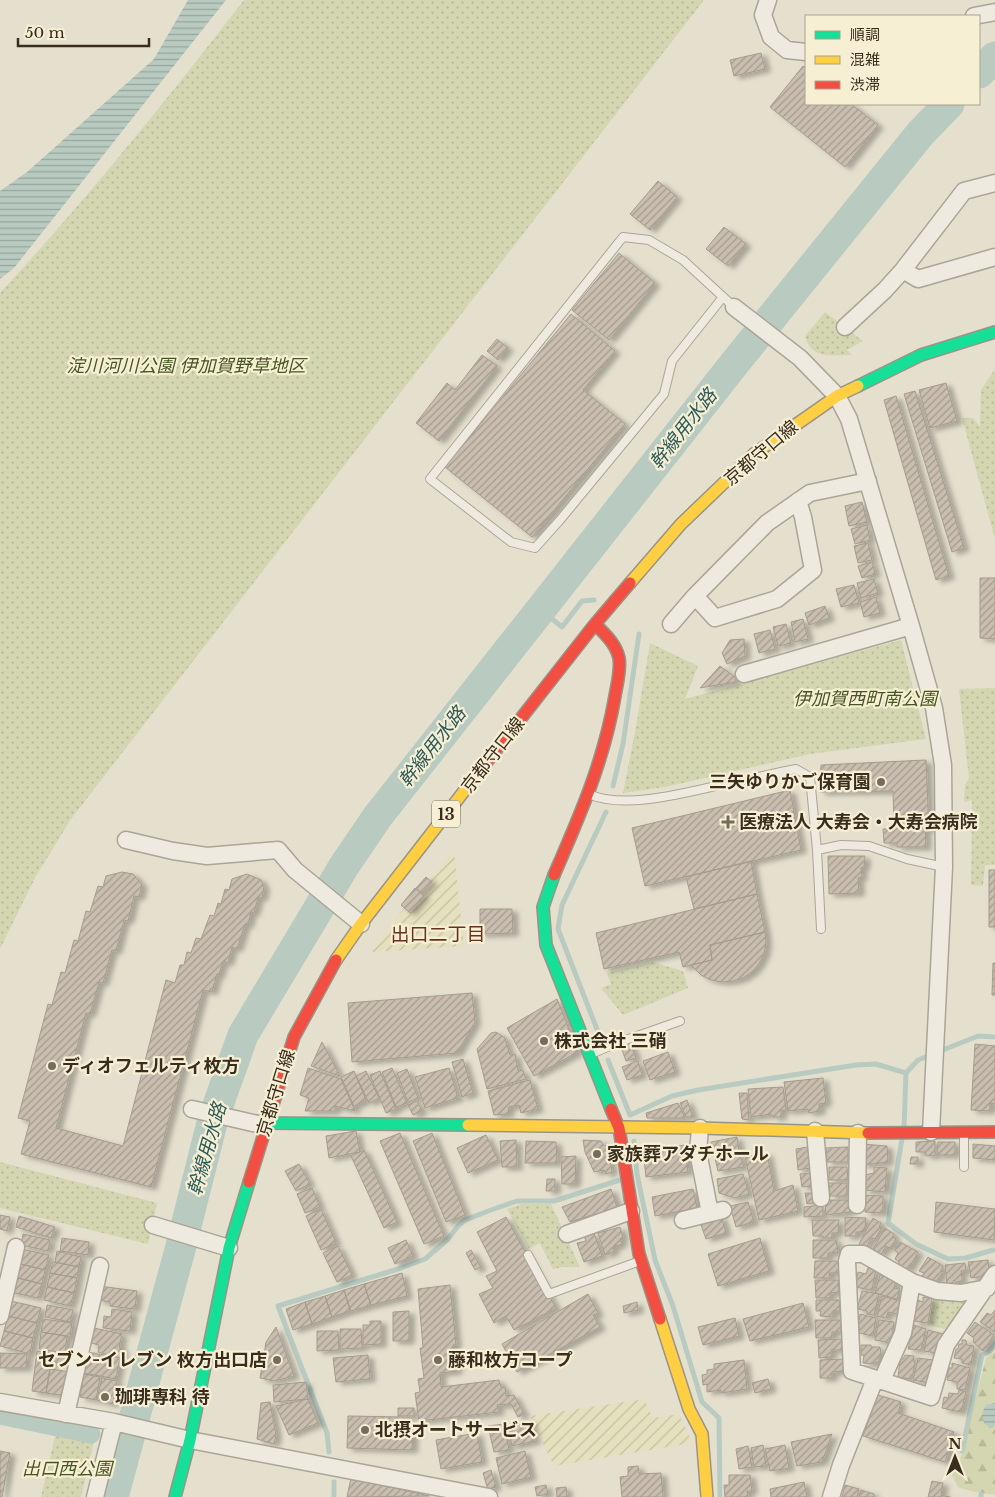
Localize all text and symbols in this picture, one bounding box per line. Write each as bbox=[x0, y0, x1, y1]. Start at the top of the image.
scale bar bbox=[18, 15, 149, 47]
legend bbox=[805, 15, 980, 105]
text: 50 m bbox=[25, 23, 65, 42]
text: 順調 bbox=[850, 25, 880, 44]
text: 混雑 bbox=[850, 50, 880, 69]
text: 渋滞 bbox=[850, 75, 880, 94]
park label: 淀川河川公園 伊加賀野草地区 bbox=[67, 355, 308, 377]
water label: 幹線用水路 bbox=[645, 383, 723, 474]
street label: 京都守口線 bbox=[719, 416, 803, 490]
park label: 伊加賀西町南公園 bbox=[793, 688, 940, 710]
water label: 幹線用水路 bbox=[394, 701, 472, 792]
street label: 京都守口線 bbox=[457, 713, 529, 797]
place label: 三矢ゆりかご保育園 bbox=[709, 771, 871, 793]
marker: 三矢ゆりかご保育園 bbox=[875, 776, 887, 788]
road number: 13 bbox=[432, 801, 460, 828]
place label: 医療法人 大寿会・大寿会病院 bbox=[739, 811, 978, 833]
marker: 医療法人 大寿会・大寿会病院 bbox=[721, 815, 735, 829]
district label: 出口二丁目 bbox=[390, 923, 486, 946]
place label: 株式会社 三硝 bbox=[554, 1030, 667, 1052]
marker: 株式会社 三硝 bbox=[538, 1035, 550, 1047]
street label: 京都守口線 bbox=[252, 1047, 300, 1139]
place label: ディオフェルティ枚方 bbox=[62, 1055, 240, 1077]
marker: ディオフェルティ枚方 bbox=[46, 1060, 58, 1072]
water label: 幹線用水路 bbox=[183, 1098, 232, 1198]
place label: 家族葬アダチホール bbox=[607, 1143, 769, 1165]
marker: 家族葬アダチホール bbox=[591, 1148, 603, 1160]
place label: セブン-イレブン 枚方出口店 bbox=[38, 1349, 267, 1371]
place label: 藤和枚方コープ bbox=[448, 1349, 573, 1371]
marker: セブン-イレブン 枚方出口店 bbox=[271, 1354, 283, 1366]
marker: 藤和枚方コープ bbox=[432, 1354, 444, 1366]
place label: 珈琲専科 待 bbox=[115, 1386, 210, 1408]
marker: 珈琲専科 待 bbox=[99, 1391, 111, 1403]
place label: 北摂オートサービス bbox=[375, 1419, 537, 1441]
marker: 北摂オートサービス bbox=[359, 1424, 371, 1436]
north arrow bbox=[930, 1432, 980, 1482]
text: N bbox=[948, 1435, 962, 1453]
park label: 出口西公園 bbox=[22, 1458, 115, 1480]

